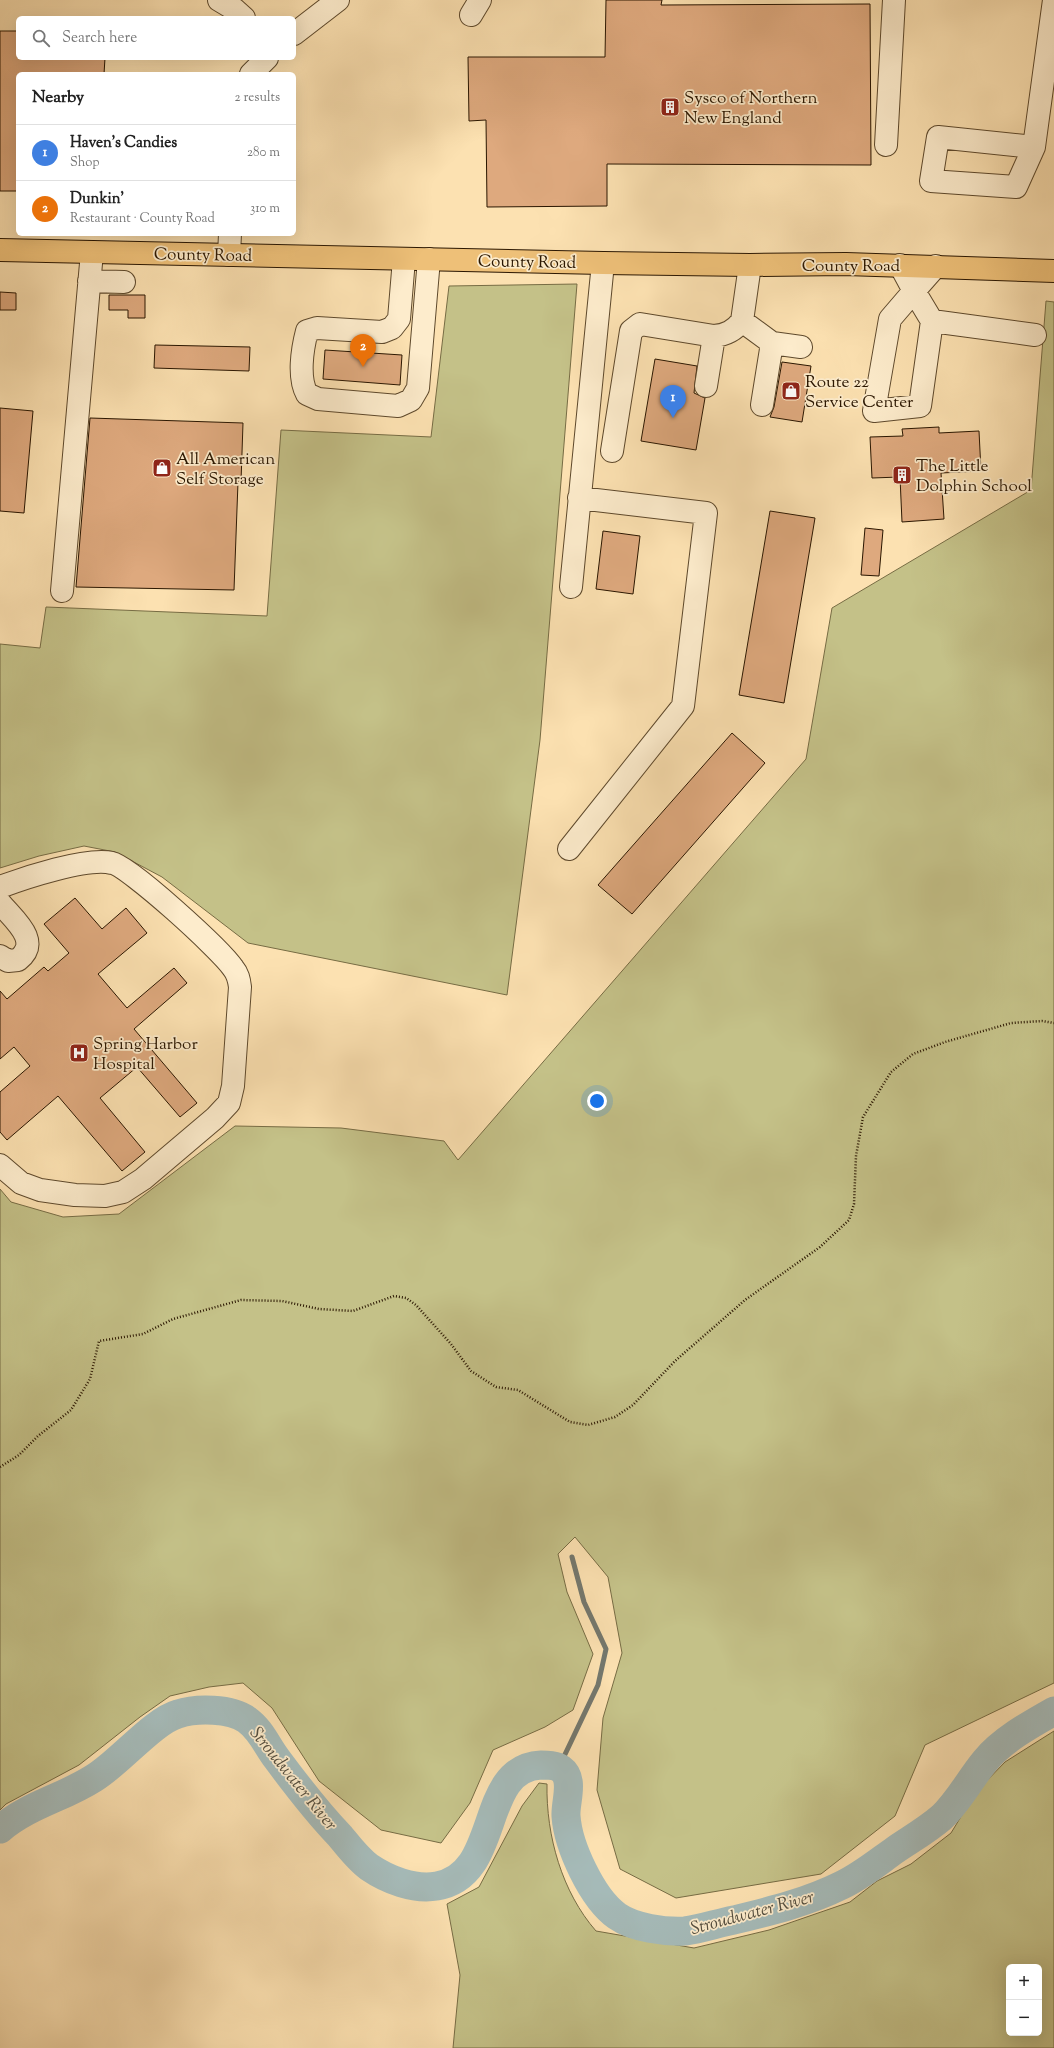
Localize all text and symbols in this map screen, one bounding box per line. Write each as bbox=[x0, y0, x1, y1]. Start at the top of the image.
search box bbox=[16, 16, 296, 60]
icon: search bbox=[30, 27, 52, 49]
text: Search here bbox=[62, 28, 137, 49]
text: Nearby bbox=[32, 86, 84, 110]
place label: Sysco of Northern New England bbox=[684, 87, 818, 131]
text: 2 results bbox=[235, 89, 280, 107]
building icon: Sysco of Northern New England bbox=[659, 96, 681, 118]
text: Haven's Candies bbox=[70, 133, 177, 154]
text: 1 bbox=[43, 144, 47, 162]
text: 280 m bbox=[247, 144, 280, 162]
text: Shop bbox=[70, 154, 99, 172]
text: Dunkin' bbox=[70, 189, 124, 210]
text: 2 bbox=[42, 200, 48, 218]
text: 310 m bbox=[250, 200, 280, 218]
text: Restaurant · County Road bbox=[70, 210, 215, 228]
street label: County Road bbox=[154, 243, 253, 269]
street label: County Road bbox=[478, 250, 577, 276]
street label: County Road bbox=[802, 255, 901, 279]
pin: 2 bbox=[350, 334, 376, 367]
place label: Route 22 Service Center bbox=[805, 371, 914, 415]
shop icon: Route 22 Service Center bbox=[780, 380, 802, 402]
pin: 1 bbox=[660, 385, 686, 418]
place label: All American Self Storage bbox=[176, 448, 275, 492]
place label: The Little Dolphin School bbox=[916, 455, 1032, 499]
shop icon: All American Self Storage bbox=[151, 457, 173, 479]
building icon: The Little Dolphin School bbox=[891, 464, 913, 486]
place label: Spring Harbor Hospital bbox=[93, 1033, 198, 1077]
hospital icon: Spring Harbor Hospital bbox=[68, 1042, 90, 1064]
your location bbox=[587, 1091, 607, 1111]
water label: Stroudwater River bbox=[242, 1722, 343, 1837]
water label: Stroudwater River bbox=[688, 1885, 818, 1943]
map controls bbox=[1006, 1964, 1042, 2036]
button: + bbox=[1006, 1964, 1042, 2000]
button: − bbox=[1006, 2000, 1042, 2036]

